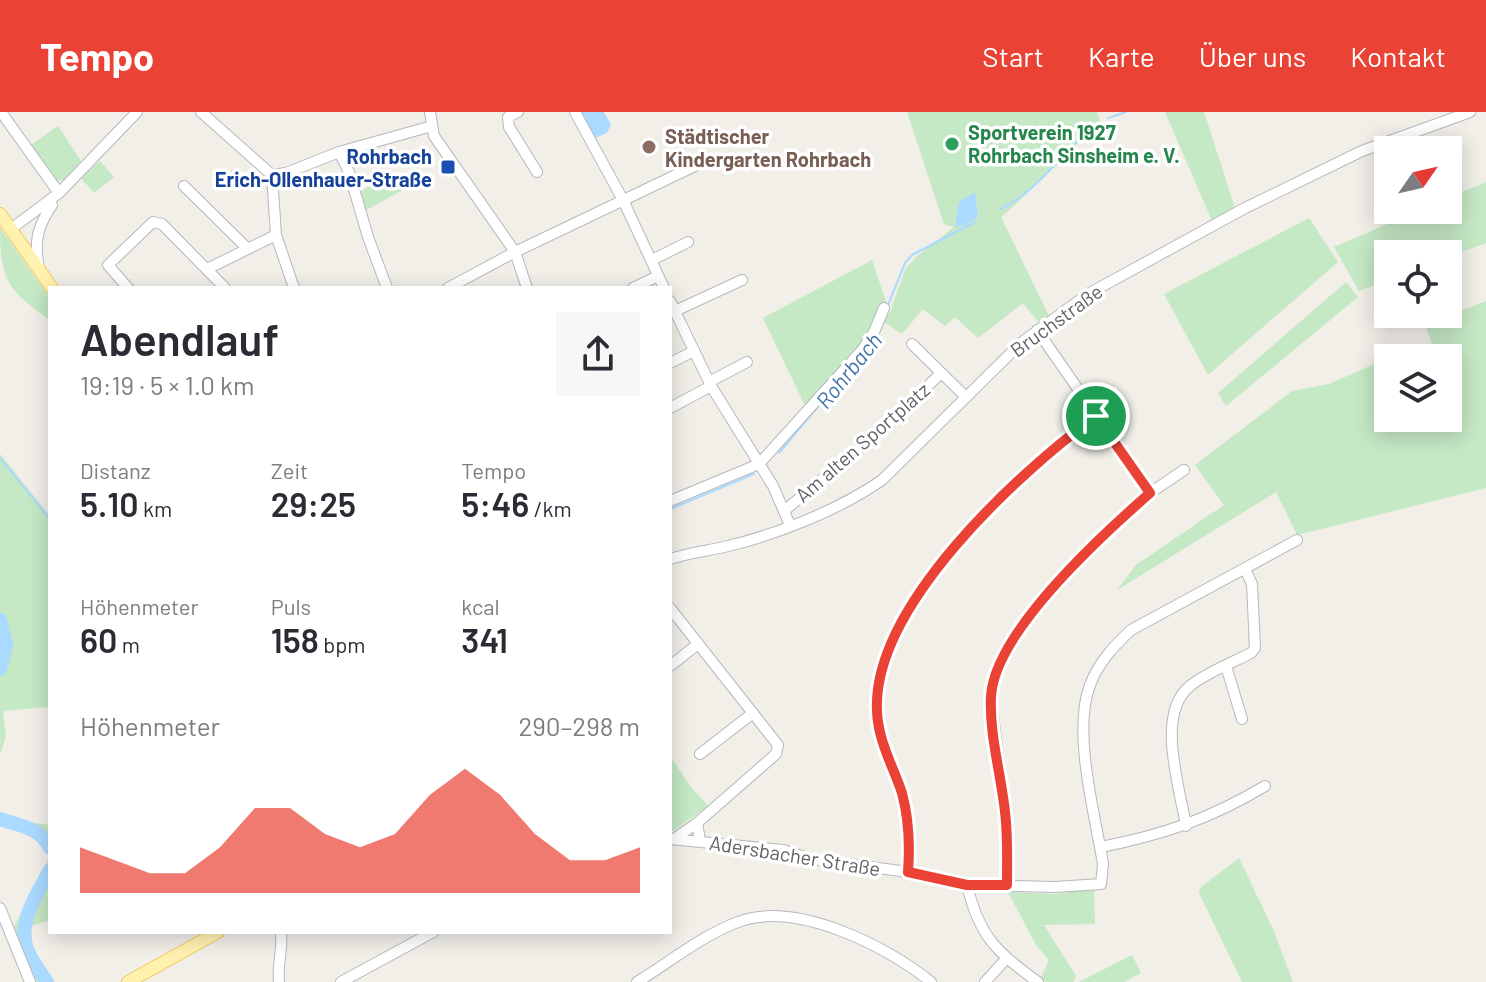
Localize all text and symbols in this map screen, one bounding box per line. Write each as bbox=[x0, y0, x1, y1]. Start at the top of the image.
text: Tempo bbox=[40, 33, 154, 79]
text: Start bbox=[982, 39, 1044, 73]
text: Karte bbox=[1088, 39, 1155, 73]
text: Über uns bbox=[1199, 39, 1306, 73]
text: Kontakt bbox=[1350, 39, 1446, 73]
place label: Sportverein 1927 Rohrbach Sinsheim e. V. bbox=[968, 120, 1180, 167]
place label: Städtischer Kindergarten Rohrbach bbox=[665, 124, 871, 171]
marker: Sportverein 1927 Rohrbach Sinsheim e. V. bbox=[943, 135, 961, 153]
north arrow bbox=[1374, 136, 1462, 224]
map controls bbox=[1374, 136, 1462, 432]
marker: Städtischer Kindergarten Rohrbach bbox=[640, 138, 658, 156]
place label: Rohrbach Erich-Ollenhauer-Straße bbox=[215, 144, 432, 191]
marker: Rohrbach Erich-Ollenhauer-Straße bbox=[439, 158, 457, 176]
button: locate bbox=[1374, 240, 1462, 328]
street label: Bruchstraße bbox=[1005, 279, 1107, 361]
text: Abendlauf bbox=[80, 312, 279, 365]
button: share bbox=[556, 312, 640, 396]
water label: Rohrbach bbox=[810, 327, 886, 413]
button: layers bbox=[1374, 344, 1462, 432]
text: 19:19 · 5 × 1.0 km bbox=[80, 369, 255, 400]
street label: Am alten Sportplatz bbox=[790, 377, 934, 507]
pin bbox=[1062, 382, 1130, 450]
icon: arrive bbox=[1074, 394, 1118, 438]
text: Distanz bbox=[80, 457, 151, 483]
text: Zeit bbox=[271, 457, 308, 483]
text: Tempo bbox=[461, 457, 526, 483]
text: 5.10 bbox=[80, 483, 139, 524]
text: 29:25 bbox=[271, 483, 356, 524]
text: 5:46 bbox=[461, 483, 529, 524]
text: km bbox=[139, 495, 172, 521]
text: /km bbox=[529, 495, 572, 521]
text: Höhenmeter bbox=[80, 593, 199, 619]
text: Puls bbox=[271, 593, 311, 619]
text: kcal bbox=[461, 593, 500, 619]
text: 60 bbox=[80, 619, 117, 660]
text: 158 bbox=[271, 619, 319, 660]
text: 341 bbox=[461, 619, 508, 660]
text: m bbox=[117, 631, 140, 657]
text: bpm bbox=[319, 631, 366, 657]
text: Höhenmeter bbox=[80, 710, 220, 741]
text: 290–298 m bbox=[518, 710, 640, 741]
street label: Adersbacher Straße bbox=[708, 830, 882, 880]

